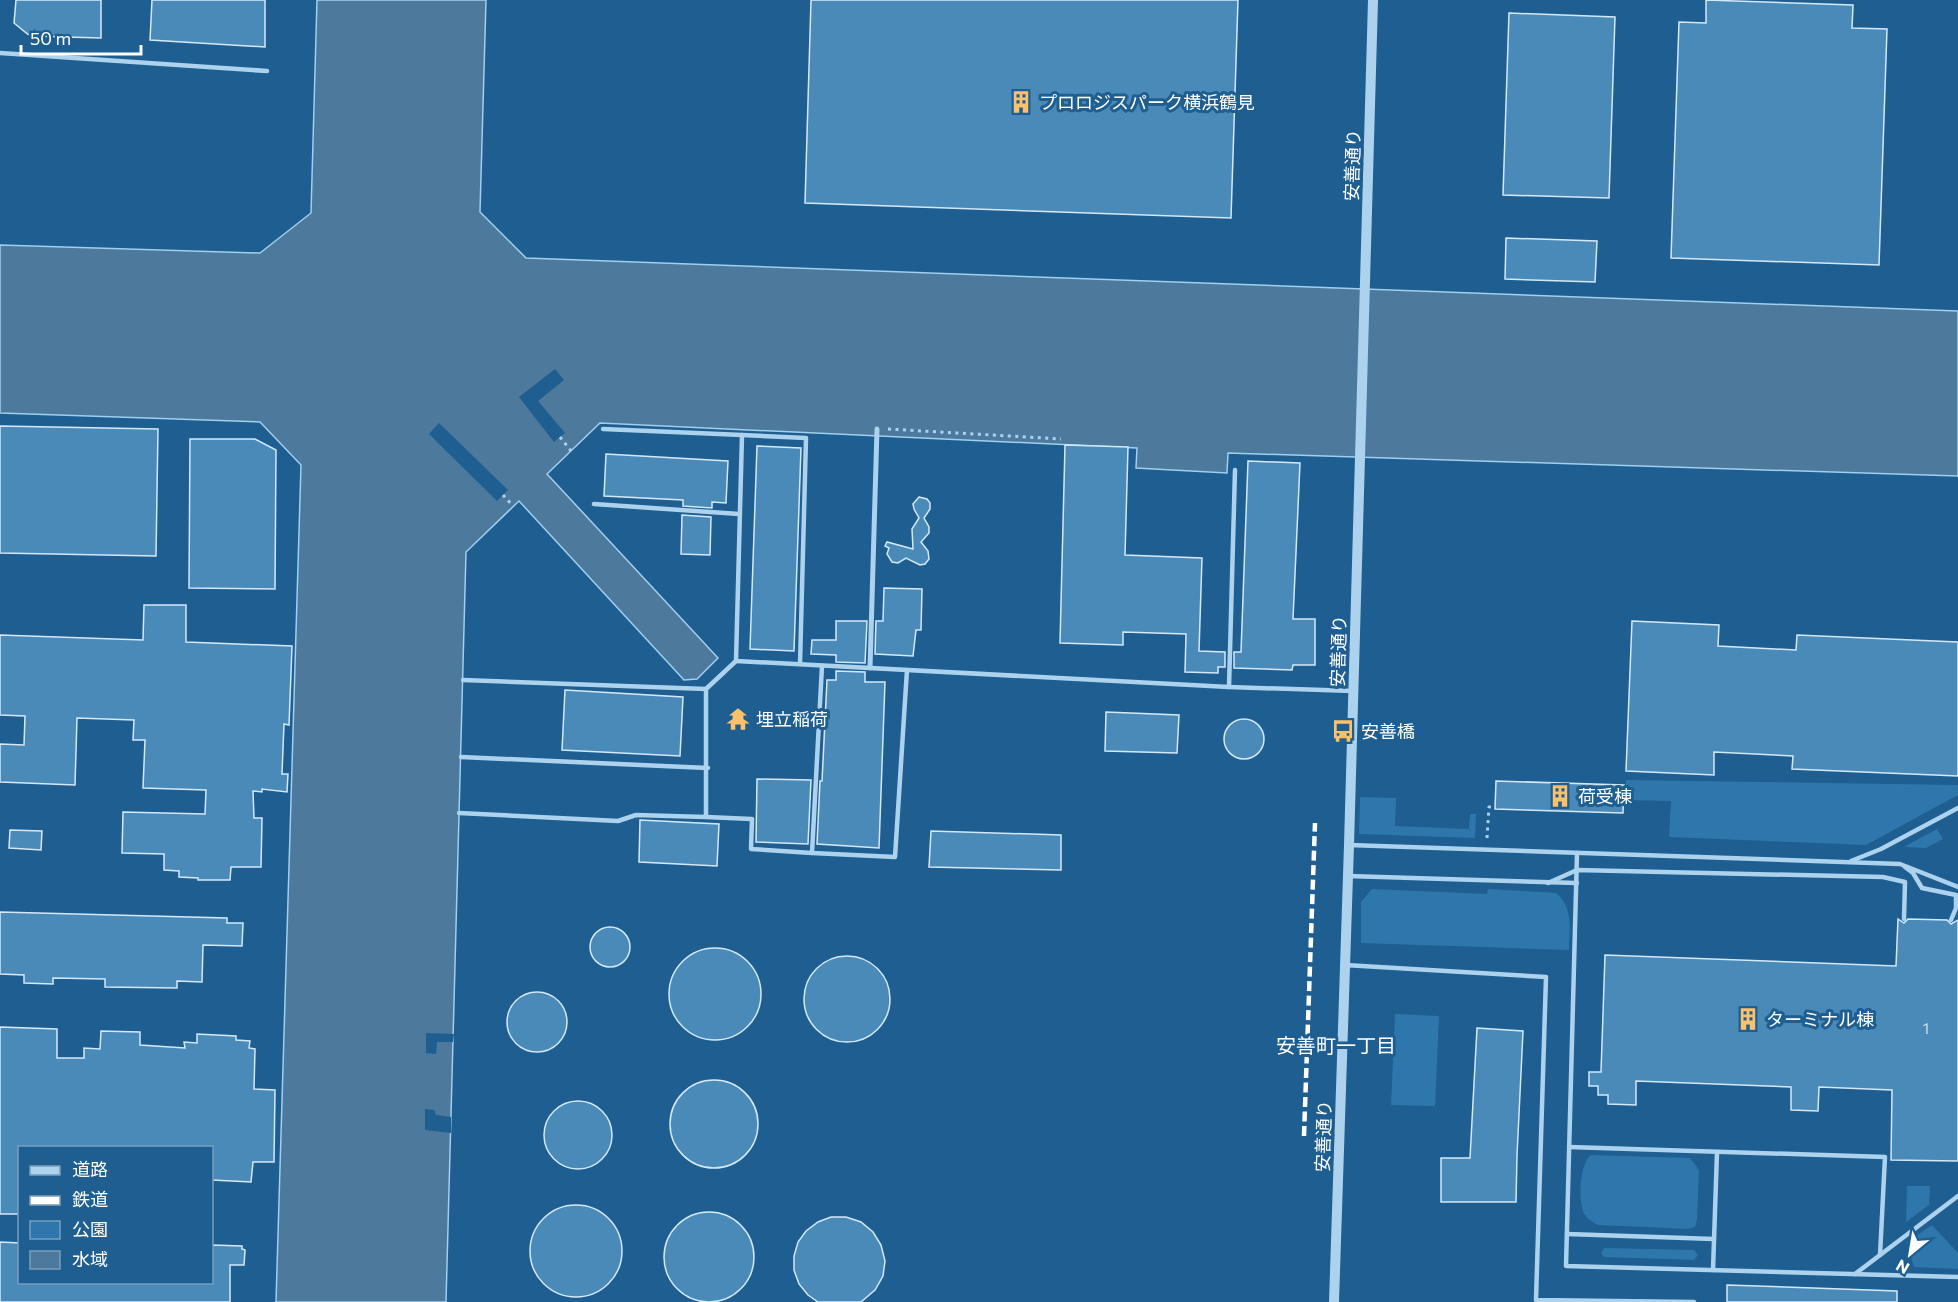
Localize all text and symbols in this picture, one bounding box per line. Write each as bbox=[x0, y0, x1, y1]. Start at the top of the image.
scale bar bbox=[21, 18, 141, 56]
text: 50 m bbox=[30, 27, 71, 49]
building icon: プロロジスパーク横浜鶴見 bbox=[1008, 89, 1034, 115]
place label: プロロジスパーク横浜鶴見 bbox=[1039, 91, 1255, 113]
street label: 安善通り bbox=[1340, 129, 1364, 201]
street label: 安善通り bbox=[1326, 615, 1350, 687]
temple icon: 埋立稲荷 bbox=[725, 706, 751, 732]
place label: 埋立稲荷 bbox=[756, 708, 828, 730]
bus stop icon: 安善橋 bbox=[1330, 718, 1356, 744]
place label: 安善橋 bbox=[1361, 720, 1415, 742]
building icon: 荷受棟 bbox=[1547, 783, 1573, 809]
place label: 荷受棟 bbox=[1578, 785, 1632, 807]
building icon: ターミナル棟 bbox=[1735, 1006, 1761, 1032]
place label: ターミナル棟 bbox=[1766, 1008, 1874, 1030]
house number: 1 bbox=[1923, 1019, 1929, 1037]
district label: 安善町一丁目 bbox=[1276, 1033, 1396, 1057]
street label: 安善通り bbox=[1311, 1100, 1335, 1172]
legend bbox=[18, 1146, 213, 1284]
text: 道路 bbox=[72, 1158, 108, 1180]
text: 鉄道 bbox=[72, 1188, 108, 1210]
text: 公園 bbox=[72, 1218, 108, 1240]
north arrow bbox=[1880, 1224, 1940, 1284]
text: 水域 bbox=[72, 1248, 108, 1270]
text: N bbox=[1892, 1256, 1912, 1279]

